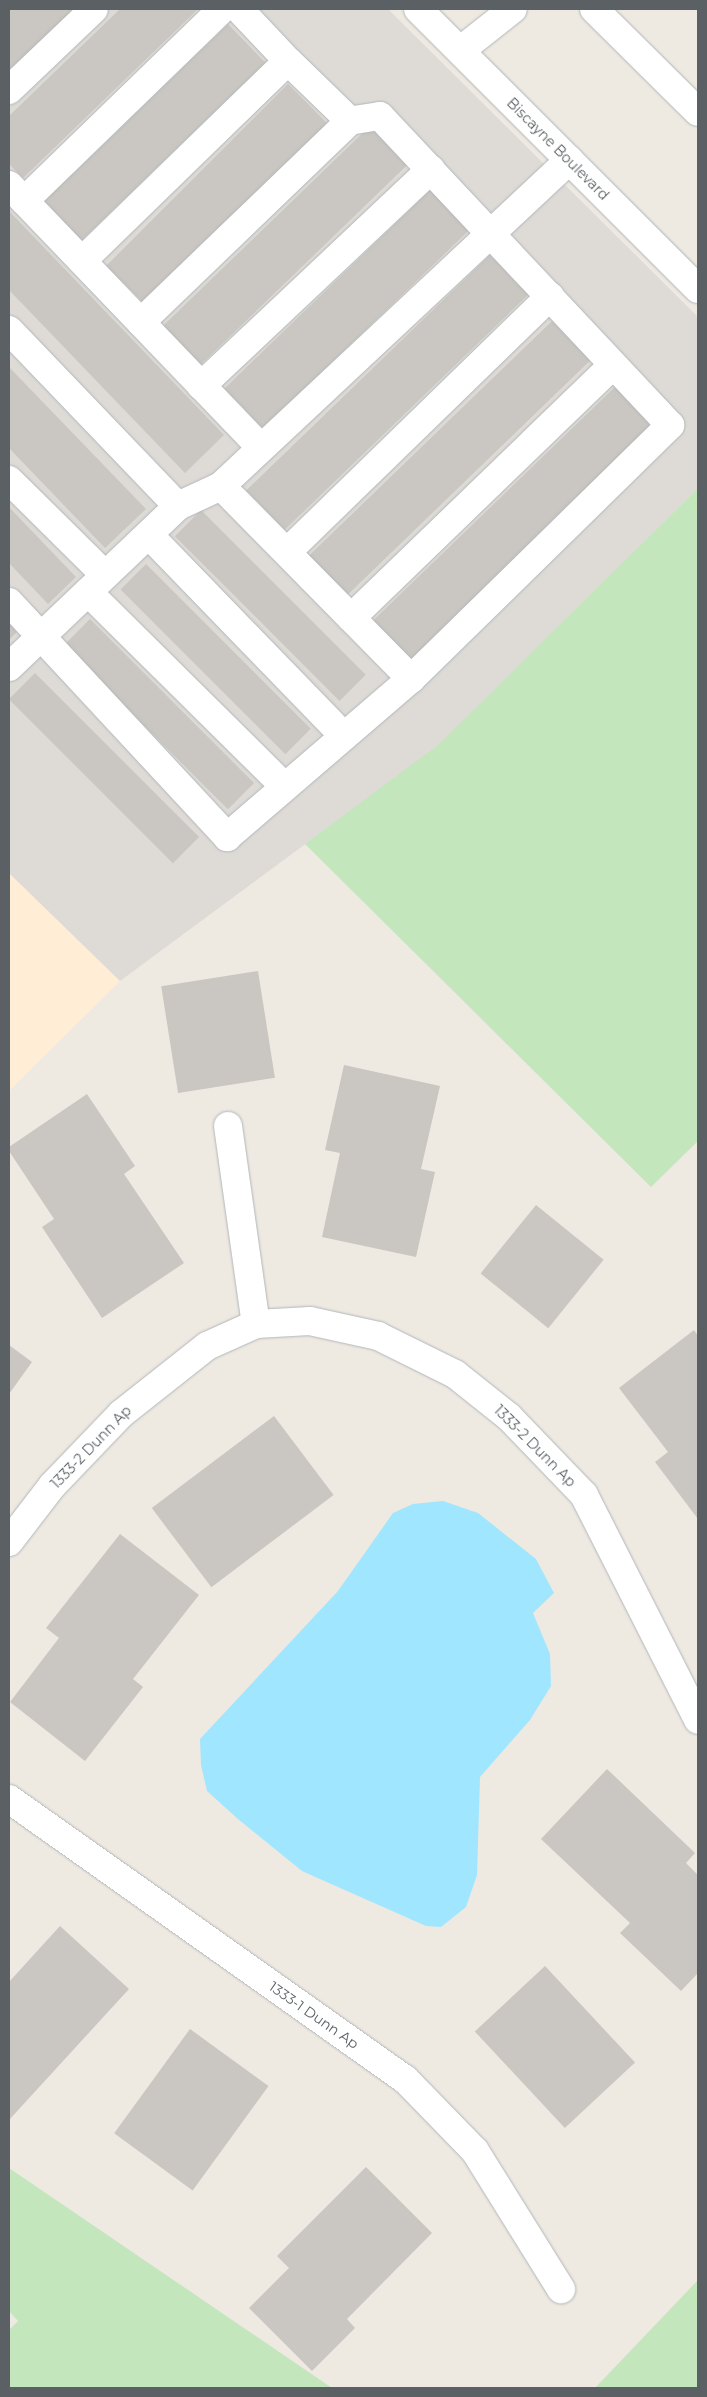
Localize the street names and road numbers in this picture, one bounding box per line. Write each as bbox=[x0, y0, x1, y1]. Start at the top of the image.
street label: Biscayne Boulevard bbox=[503, 94, 613, 204]
street label: 1333-2 Dunn Ap bbox=[47, 1402, 135, 1492]
street label: 1333-2 Dunn Ap bbox=[491, 1402, 579, 1490]
street label: 1333-1 Dunn Ap bbox=[266, 1978, 362, 2052]

